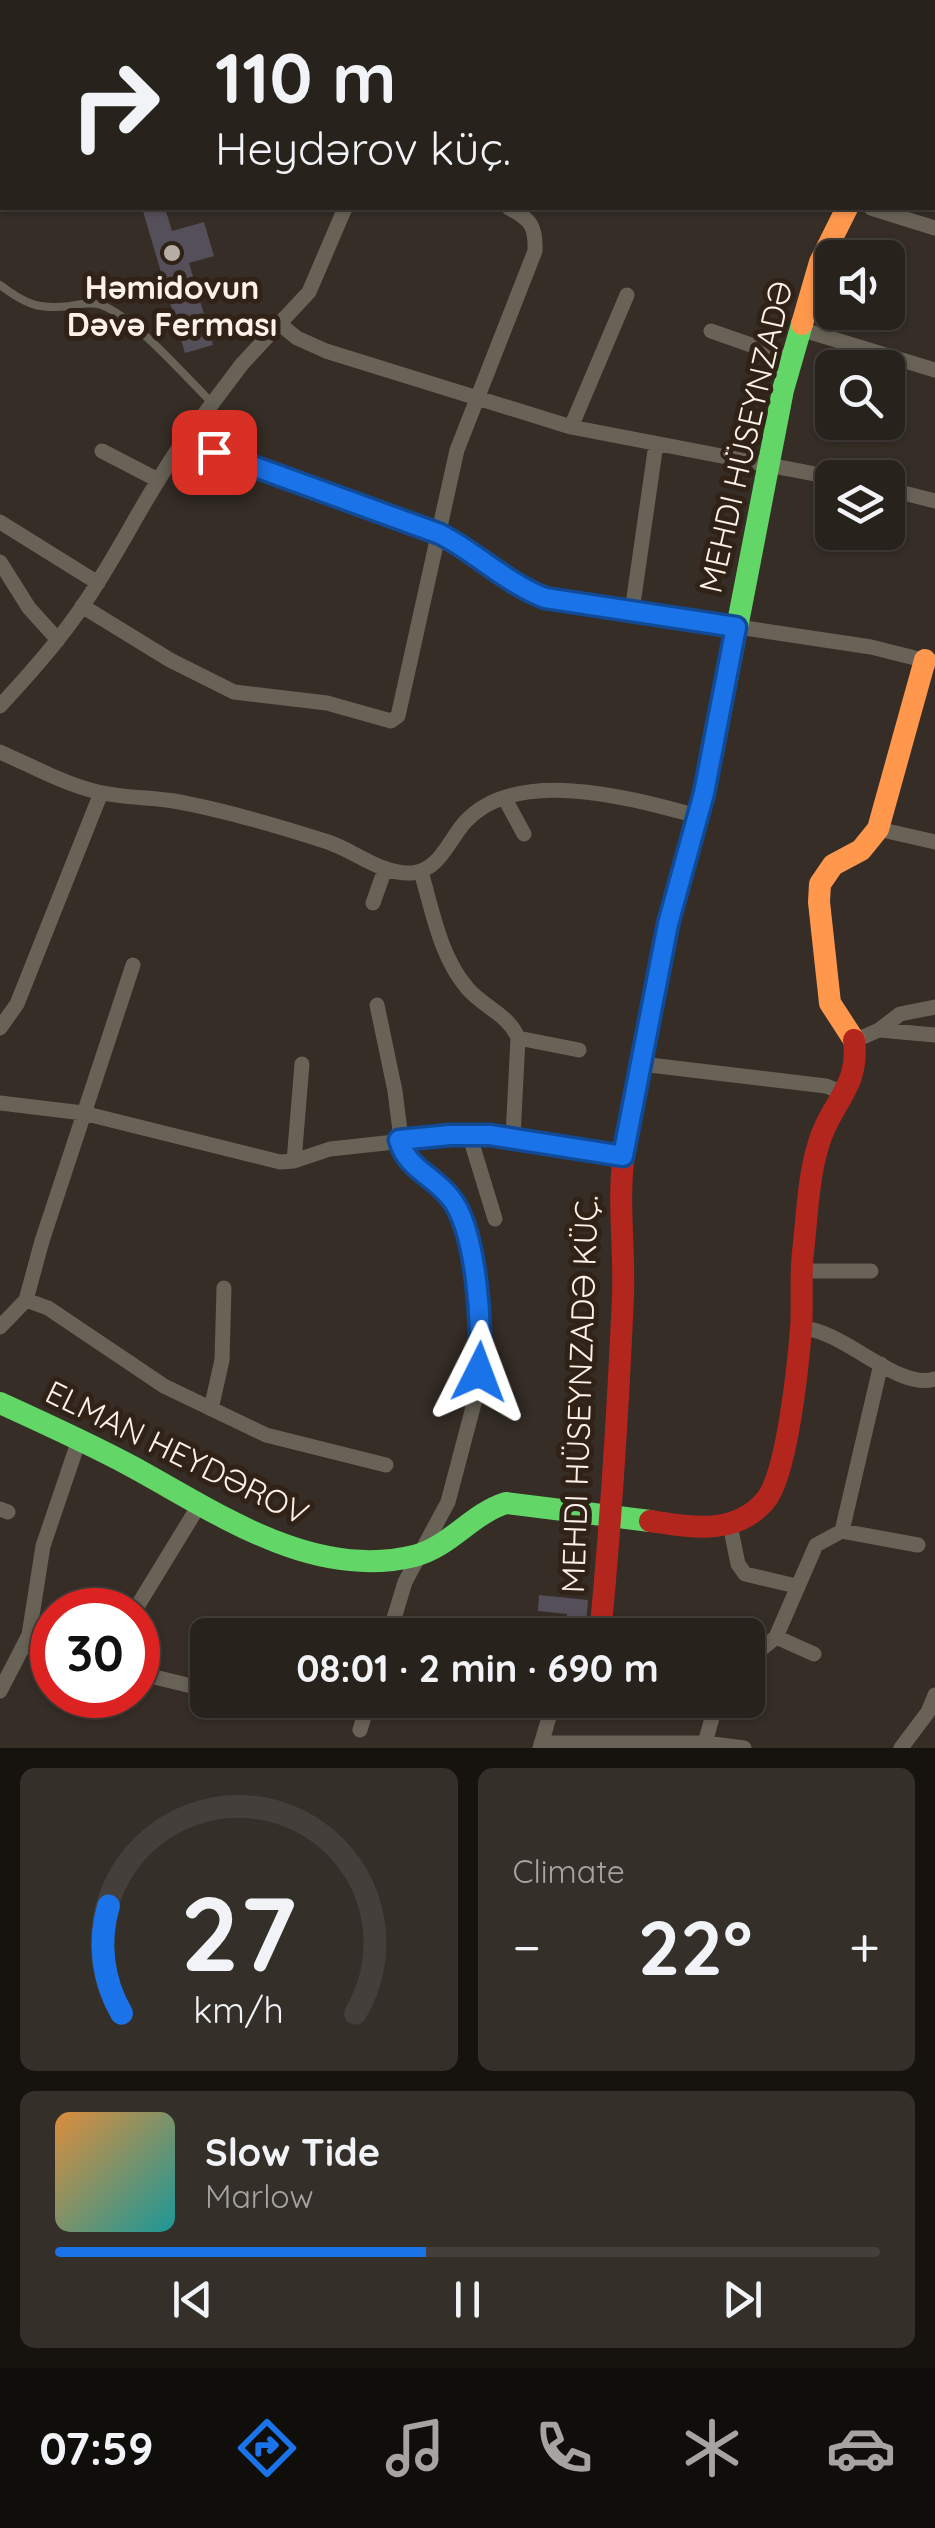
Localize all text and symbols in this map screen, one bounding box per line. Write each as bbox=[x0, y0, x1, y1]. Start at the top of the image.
text: 110 m bbox=[215, 33, 397, 121]
icon: right bbox=[50, 40, 180, 170]
text: Heydərov küç. bbox=[215, 120, 511, 176]
map controls bbox=[815, 240, 905, 550]
button: sound bbox=[815, 240, 905, 330]
marker: Həmidovun Dəvə Ferması bbox=[161, 242, 183, 264]
place label: Həmidovun Dəvə Ferması bbox=[67, 267, 277, 344]
street label: MEHDI HÜSEYNZADƏ bbox=[690, 277, 800, 597]
button: search bbox=[815, 350, 905, 440]
pin bbox=[172, 410, 257, 495]
icon: arrive bbox=[187, 425, 242, 480]
button: layers bbox=[815, 460, 905, 550]
street label: MEHDI HÜSEYNZADƏ KÜÇ. bbox=[552, 1194, 606, 1594]
position arrow bbox=[427, 1320, 531, 1424]
street label: ELMAN HEYDƏROV bbox=[40, 1371, 315, 1533]
speed limit sign: 30 bbox=[30, 1588, 160, 1718]
text: 08:01 · 2 min · 690 m bbox=[296, 1644, 659, 1692]
text: Climate bbox=[513, 1851, 625, 1891]
text: 27 bbox=[181, 1867, 297, 1997]
text: 22° bbox=[638, 1900, 752, 1994]
text: − bbox=[513, 1912, 541, 1981]
text: + bbox=[849, 1912, 880, 1981]
text: km/h bbox=[193, 1987, 284, 2032]
text: Slow Tide bbox=[205, 2128, 380, 2176]
text: Marlow bbox=[205, 2176, 314, 2216]
icon: previous bbox=[165, 2272, 220, 2327]
icon: pause bbox=[440, 2272, 495, 2327]
icon: next bbox=[715, 2272, 770, 2327]
icon: directions bbox=[232, 2413, 302, 2483]
icon: music bbox=[380, 2413, 450, 2483]
icon: phone bbox=[529, 2413, 599, 2483]
icon: climate bbox=[677, 2413, 747, 2483]
icon: car bbox=[826, 2413, 896, 2483]
text: 07:59 bbox=[39, 2420, 154, 2476]

